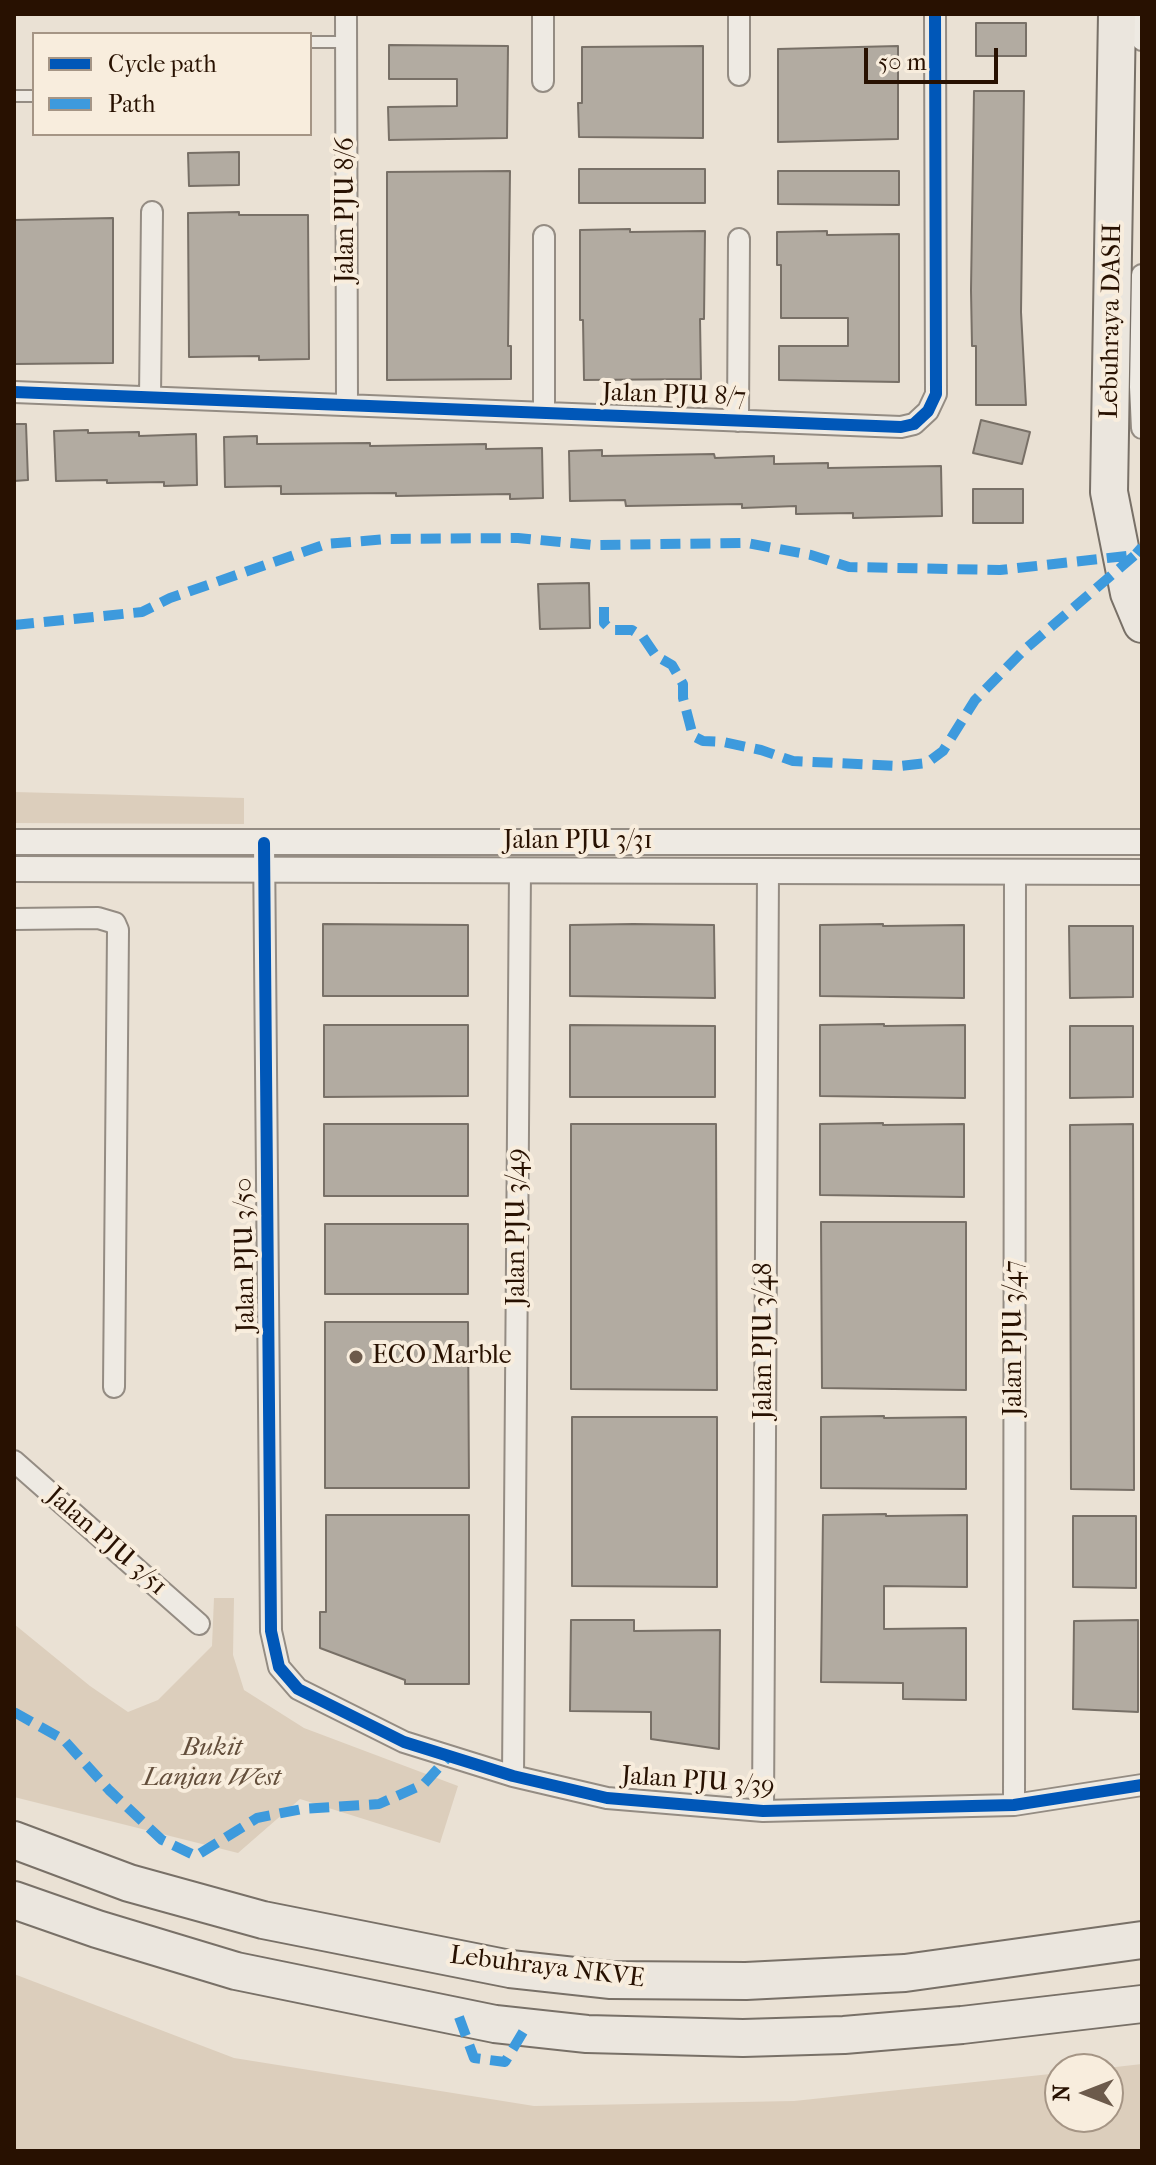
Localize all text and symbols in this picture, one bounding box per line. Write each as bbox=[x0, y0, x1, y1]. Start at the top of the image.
legend bbox=[32, 32, 312, 136]
scale bar bbox=[868, 32, 1002, 82]
text: 50 m bbox=[878, 48, 927, 76]
text: Cycle path bbox=[108, 50, 217, 78]
text: Path bbox=[108, 90, 155, 118]
street label: Jalan PJU 8/6 bbox=[331, 137, 363, 283]
street label: Lebuhraya DASH bbox=[1095, 223, 1129, 419]
street label: Jalan PJU 8/7 bbox=[601, 378, 747, 414]
street label: Jalan PJU 3/31 bbox=[503, 826, 653, 858]
street label: Jalan PJU 3/49 bbox=[502, 1148, 534, 1306]
street label: Jalan PJU 3/50 bbox=[229, 1177, 263, 1333]
street label: Jalan PJU 3/47 bbox=[999, 1260, 1031, 1416]
street label: Jalan PJU 3/48 bbox=[749, 1262, 781, 1420]
place label: ECO Marble bbox=[372, 1341, 512, 1373]
marker: ECO Marble bbox=[347, 1348, 365, 1366]
street label: Jalan PJU 3/51 bbox=[39, 1481, 173, 1603]
park label: Bukit Lanjan West bbox=[143, 1733, 281, 1794]
street label: Jalan PJU 3/39 bbox=[620, 1761, 776, 1803]
street label: Lebuhraya NKVE bbox=[448, 1941, 646, 1995]
north arrow bbox=[1044, 2053, 1124, 2133]
text: N bbox=[1049, 2085, 1075, 2101]

